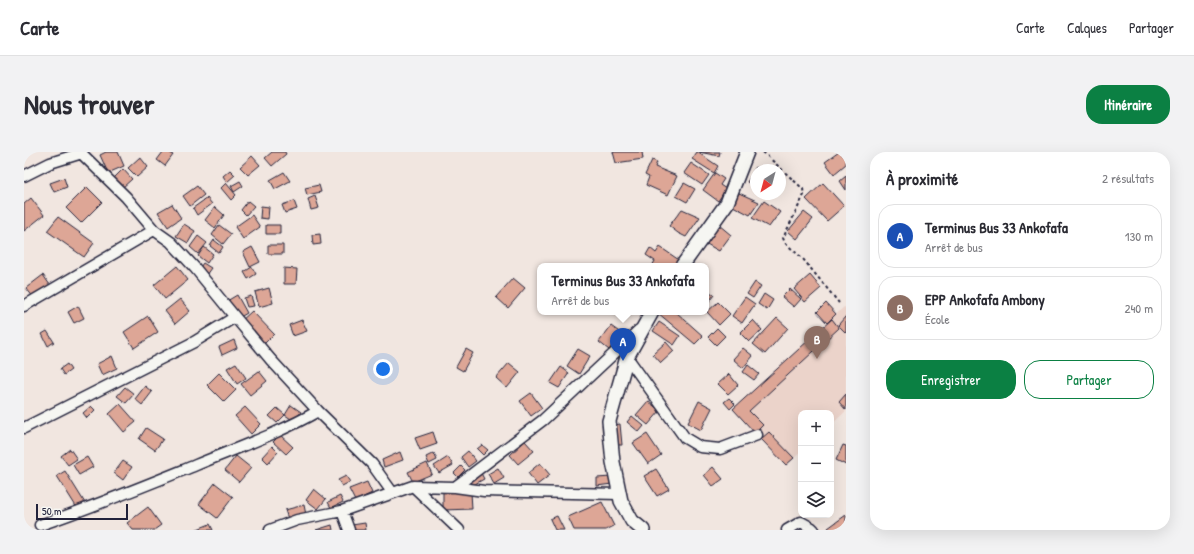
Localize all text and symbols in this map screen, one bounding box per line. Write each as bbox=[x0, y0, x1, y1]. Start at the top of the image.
text: Carte bbox=[20, 15, 59, 41]
text: Carte bbox=[1016, 18, 1045, 37]
text: Calques bbox=[1067, 18, 1107, 37]
text: Partager bbox=[1129, 18, 1174, 37]
text: Nous trouver bbox=[24, 85, 155, 123]
button: Itinéraire bbox=[1086, 85, 1170, 124]
north arrow bbox=[750, 164, 786, 200]
text: À proximité bbox=[886, 167, 958, 190]
text: 2 résultats bbox=[1102, 169, 1154, 187]
text: Terminus Bus 33 Ankofafa bbox=[925, 217, 1068, 238]
text: A bbox=[897, 227, 903, 245]
text: 130 m bbox=[1125, 227, 1153, 245]
text: Arrêt de bus bbox=[925, 238, 983, 256]
popup bbox=[537, 263, 709, 315]
text: Terminus Bus 33 Ankofafa bbox=[552, 270, 694, 291]
text: EPP Ankofafa Ambony bbox=[925, 289, 1045, 310]
text: Arrêt de bus bbox=[552, 291, 609, 309]
text: B bbox=[897, 299, 903, 317]
text: 240 m bbox=[1124, 299, 1153, 317]
text: École bbox=[925, 310, 950, 328]
pin: B bbox=[804, 326, 830, 359]
pin: A bbox=[610, 328, 636, 361]
your location bbox=[373, 359, 393, 379]
button: Enregistrer bbox=[886, 360, 1016, 399]
button: Partager bbox=[1024, 360, 1154, 399]
map controls bbox=[798, 410, 834, 518]
button: + bbox=[798, 410, 834, 446]
button: − bbox=[798, 446, 834, 482]
button: layers bbox=[798, 482, 834, 518]
scale bar bbox=[36, 502, 128, 521]
text: 50 m bbox=[42, 504, 62, 518]

